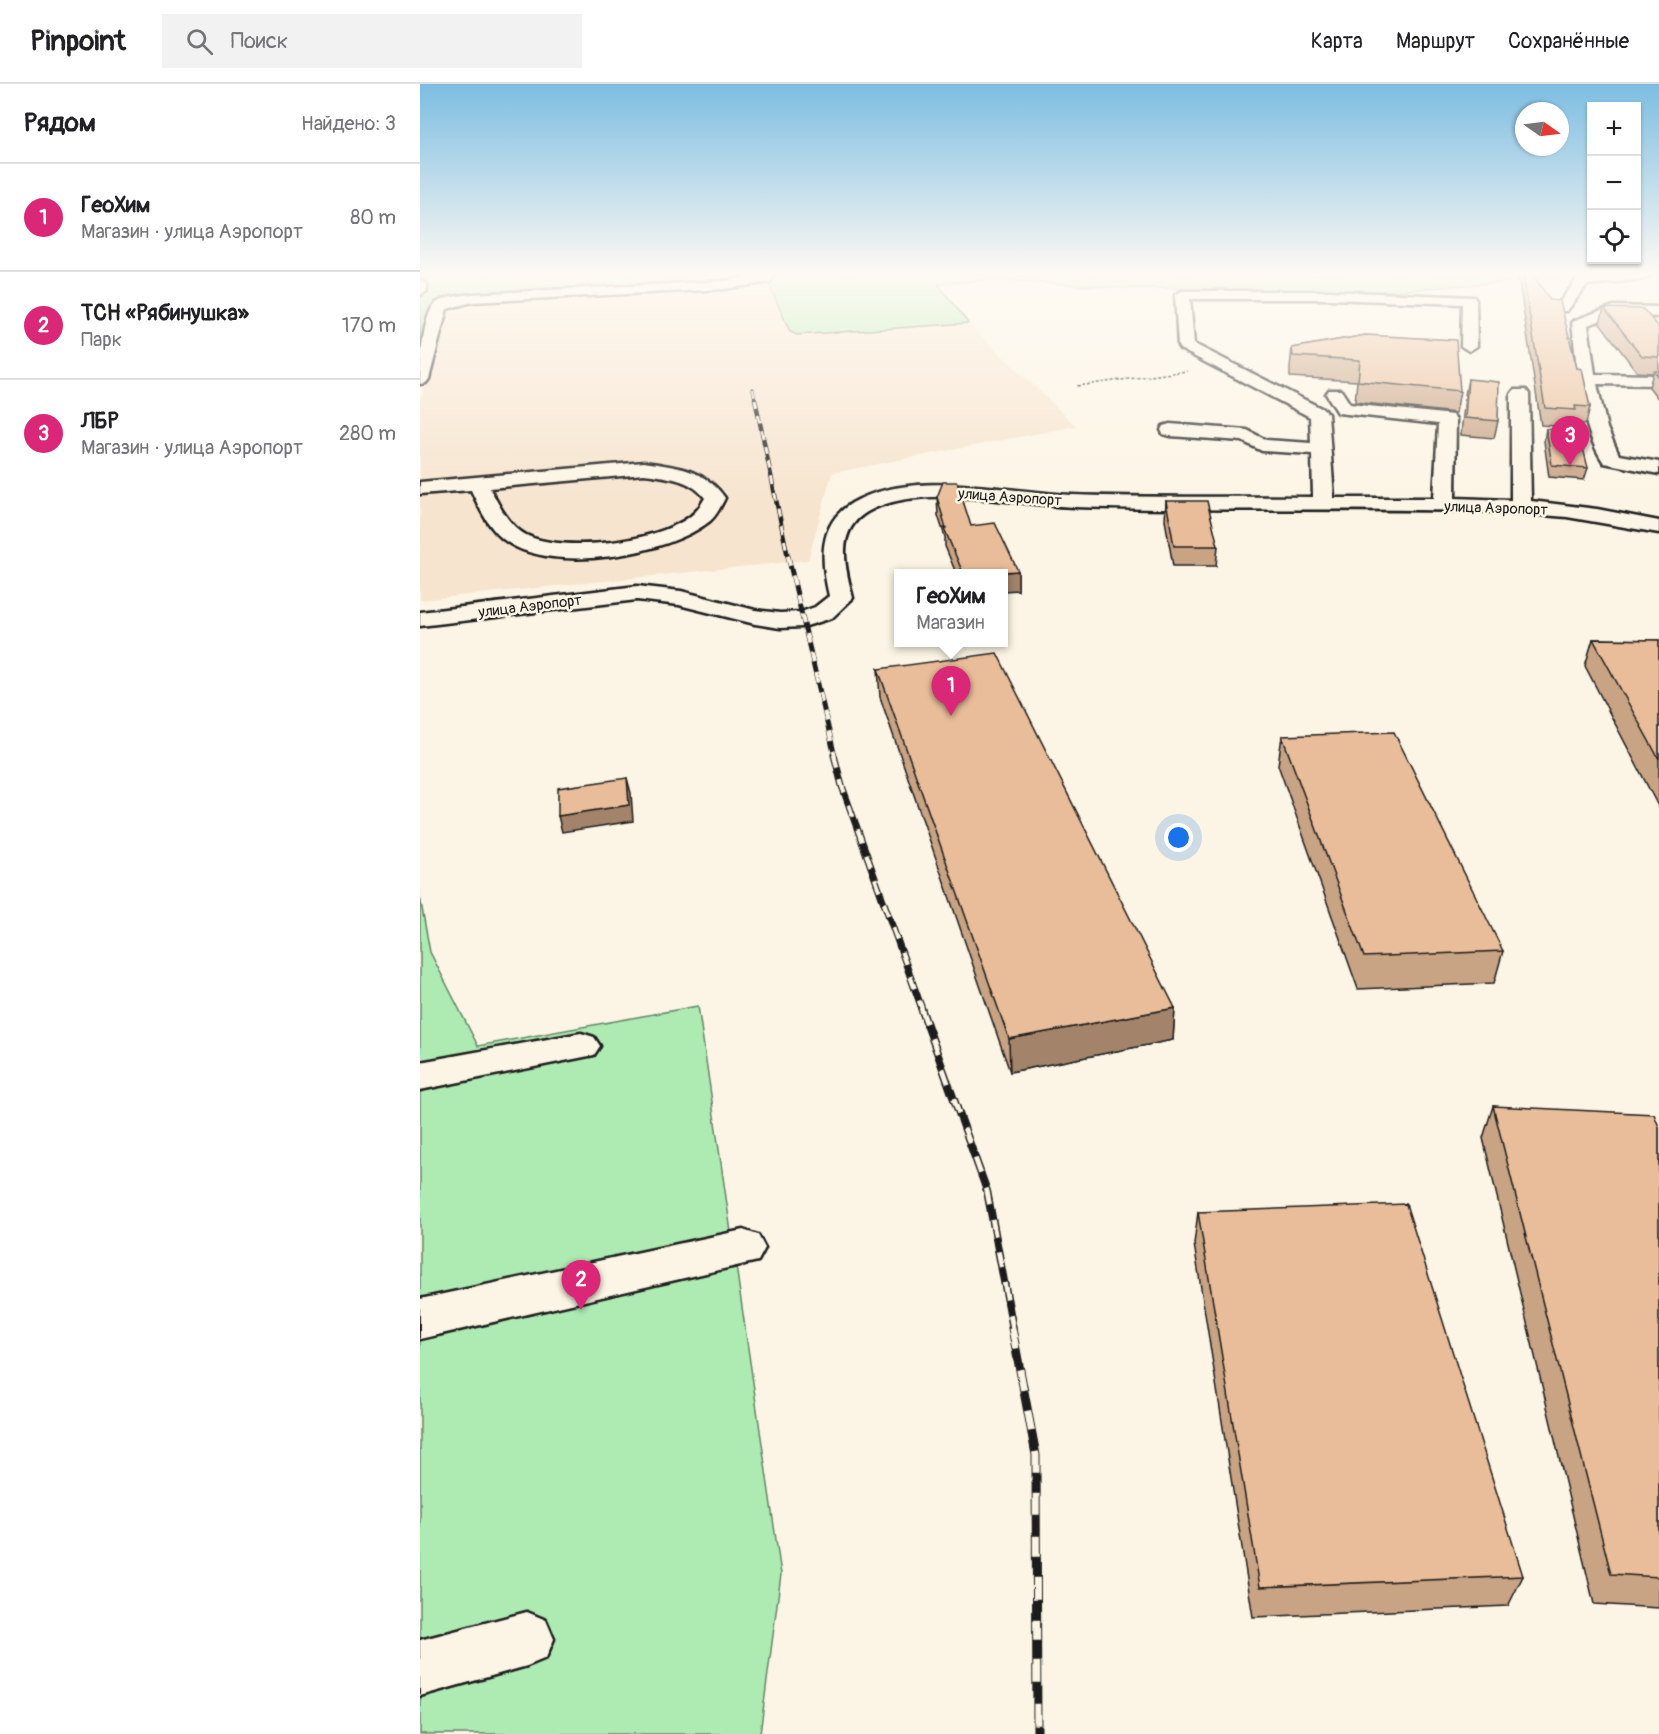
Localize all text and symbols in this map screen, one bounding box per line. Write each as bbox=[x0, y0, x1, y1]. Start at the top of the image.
search box bbox=[162, 14, 582, 68]
text: Pinpoint bbox=[30, 24, 126, 59]
icon: search bbox=[183, 25, 216, 58]
text: Поиск bbox=[231, 27, 288, 55]
text: Карта bbox=[1311, 28, 1363, 55]
text: Маршрут bbox=[1396, 28, 1475, 55]
text: Сохранённые bbox=[1508, 28, 1629, 55]
north arrow bbox=[1515, 102, 1569, 156]
map controls bbox=[1587, 102, 1641, 264]
button: + bbox=[1587, 102, 1641, 156]
text: Рядом bbox=[24, 107, 96, 139]
text: Найдено: 3 bbox=[301, 111, 396, 136]
button: − bbox=[1587, 156, 1641, 210]
text: ГеоХим bbox=[81, 191, 150, 219]
text: 1 bbox=[40, 205, 47, 230]
text: 80 m bbox=[350, 205, 396, 230]
button: locate bbox=[1587, 210, 1641, 264]
text: Магазин · улица Аэропорт bbox=[81, 219, 303, 244]
text: ТСН «Рябинушка» bbox=[81, 299, 249, 327]
text: 2 bbox=[38, 313, 49, 338]
text: 170 m bbox=[342, 313, 396, 338]
text: Парк bbox=[81, 327, 122, 352]
text: ЛБР bbox=[81, 407, 118, 435]
pin: 3 bbox=[1550, 416, 1590, 466]
text: 3 bbox=[38, 421, 49, 446]
text: 280 m bbox=[339, 421, 396, 446]
text: Магазин · улица Аэропорт bbox=[81, 435, 303, 460]
street label: улица Аэропорт bbox=[957, 484, 1063, 511]
street label: улица Аэропорт bbox=[1443, 497, 1549, 520]
popup bbox=[894, 569, 1008, 647]
text: ГеоХим bbox=[916, 582, 986, 610]
street label: улица Аэропорт bbox=[476, 591, 583, 622]
text: Магазин bbox=[916, 610, 985, 635]
pin: 1 bbox=[932, 666, 970, 716]
your location bbox=[1164, 823, 1193, 852]
pin: 2 bbox=[562, 1260, 600, 1310]

